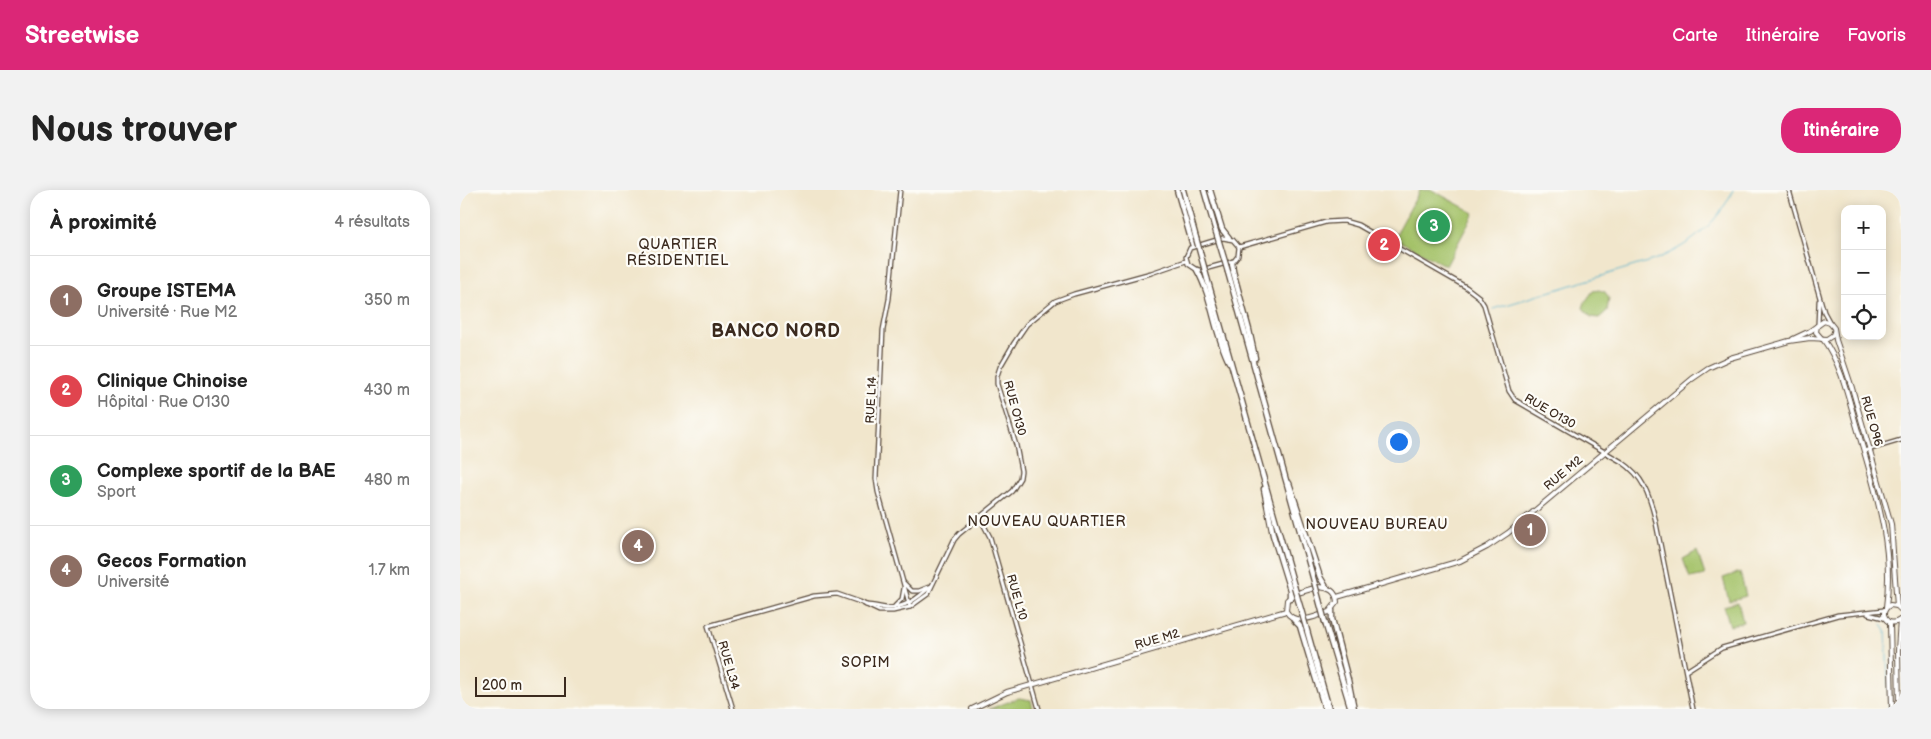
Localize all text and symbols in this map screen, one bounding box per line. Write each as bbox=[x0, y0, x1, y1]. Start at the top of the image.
text: Streetwise bbox=[25, 21, 139, 50]
text: Carte bbox=[1672, 25, 1718, 46]
text: Itinéraire bbox=[1746, 25, 1819, 46]
text: Favoris bbox=[1847, 25, 1906, 46]
button: Itinéraire bbox=[1781, 108, 1901, 153]
text: Nous trouver bbox=[30, 109, 237, 152]
map controls bbox=[1841, 205, 1886, 340]
button: + bbox=[1841, 205, 1886, 250]
pin: 3 bbox=[1418, 207, 1450, 245]
text: À proximité bbox=[50, 210, 157, 235]
text: 4 résultats bbox=[334, 213, 410, 232]
pin: 2 bbox=[1368, 226, 1400, 264]
district label: QUARTIER RÉSIDENTIEL bbox=[627, 236, 729, 269]
button: − bbox=[1841, 250, 1886, 295]
text: Groupe ISTEMA bbox=[97, 280, 236, 303]
text: 1 bbox=[63, 291, 69, 310]
text: 350 m bbox=[364, 291, 410, 310]
button: locate bbox=[1841, 295, 1886, 340]
text: Université · Rue M2 bbox=[97, 303, 237, 322]
district label: BANCO NORD bbox=[711, 321, 841, 342]
text: Clinique Chinoise bbox=[97, 370, 248, 393]
street label: RUE L14 bbox=[863, 375, 880, 424]
street label: RUE O130 bbox=[1000, 379, 1029, 437]
text: 2 bbox=[61, 381, 71, 400]
text: 430 m bbox=[363, 381, 410, 400]
street label: RUE O130 bbox=[1521, 391, 1578, 432]
text: Hôpital · Rue O130 bbox=[97, 393, 230, 412]
street label: RUE O96 bbox=[1857, 394, 1886, 448]
your location bbox=[1386, 429, 1412, 455]
street label: RUE M2 bbox=[1541, 453, 1586, 494]
text: Complexe sportif de la BAE bbox=[97, 460, 336, 483]
text: 3 bbox=[61, 471, 71, 490]
text: 480 m bbox=[364, 471, 410, 490]
text: Sport bbox=[97, 483, 136, 502]
pin: 1 bbox=[1514, 511, 1546, 549]
district label: NOUVEAU QUARTIER bbox=[968, 513, 1126, 530]
district label: NOUVEAU BUREAU bbox=[1305, 516, 1449, 533]
pin: 4 bbox=[622, 527, 654, 565]
text: Gecos Formation bbox=[97, 550, 247, 573]
text: 4 bbox=[61, 561, 71, 580]
text: 1.7 km bbox=[368, 561, 410, 580]
street label: RUE L10 bbox=[1003, 572, 1030, 622]
text: Université bbox=[97, 573, 169, 592]
street label: RUE M2 bbox=[1133, 626, 1181, 653]
street label: RUE L34 bbox=[714, 639, 743, 692]
district label: SOPIM bbox=[841, 654, 891, 671]
scale bar bbox=[475, 674, 566, 697]
text: 200 m bbox=[482, 677, 522, 694]

